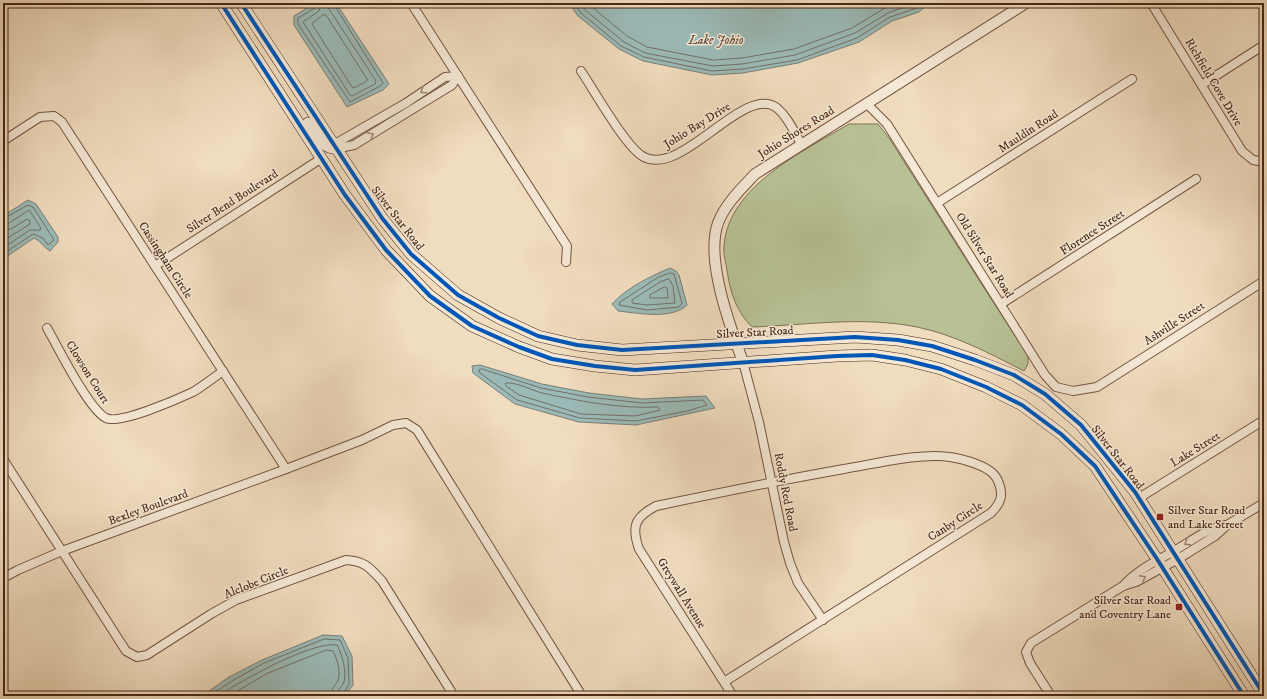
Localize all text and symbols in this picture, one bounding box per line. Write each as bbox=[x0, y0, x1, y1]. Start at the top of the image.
water label: Lake Johio bbox=[687, 32, 744, 48]
street label: Richfield Cove Drive bbox=[1181, 36, 1246, 129]
one-way arrow bbox=[420, 87, 427, 94]
street label: Johio Bay Drive bbox=[660, 99, 733, 152]
street label: Johio Shores Road bbox=[754, 103, 837, 162]
street label: Mauldin Road bbox=[996, 107, 1061, 156]
one-way arrow bbox=[367, 132, 374, 139]
street label: Silver Bend Boulevard bbox=[184, 166, 281, 237]
street label: Silver Star Road bbox=[368, 183, 427, 253]
street label: Florence Street bbox=[1057, 206, 1127, 259]
street label: Old Silver Star Road bbox=[952, 210, 1017, 301]
street label: Cassingham Circle bbox=[135, 219, 196, 301]
street label: Ashville Street bbox=[1141, 298, 1208, 349]
street label: Silver Star Road bbox=[716, 323, 794, 342]
street label: Clowson Court bbox=[62, 338, 113, 407]
street label: Silver Star Road bbox=[1088, 422, 1147, 492]
street label: Lake Street bbox=[1168, 428, 1223, 470]
street label: Roddy Red Road bbox=[770, 451, 801, 533]
street label: Bexley Boulevard bbox=[106, 486, 190, 529]
street label: Canby Circle bbox=[925, 498, 986, 545]
place label: Silver Star Road and Lake Street bbox=[1168, 503, 1245, 532]
marker: Silver Star Road and Lake Street bbox=[1155, 512, 1165, 522]
one-way arrow bbox=[1184, 538, 1191, 546]
street label: Greywall Avenue bbox=[654, 555, 709, 631]
street label: Alclobe Circle bbox=[222, 563, 291, 602]
one-way arrow bbox=[1139, 576, 1146, 583]
place label: Silver Star Road and Coventry Lane bbox=[1079, 593, 1171, 622]
marker: Silver Star Road and Coventry Lane bbox=[1174, 602, 1184, 612]

